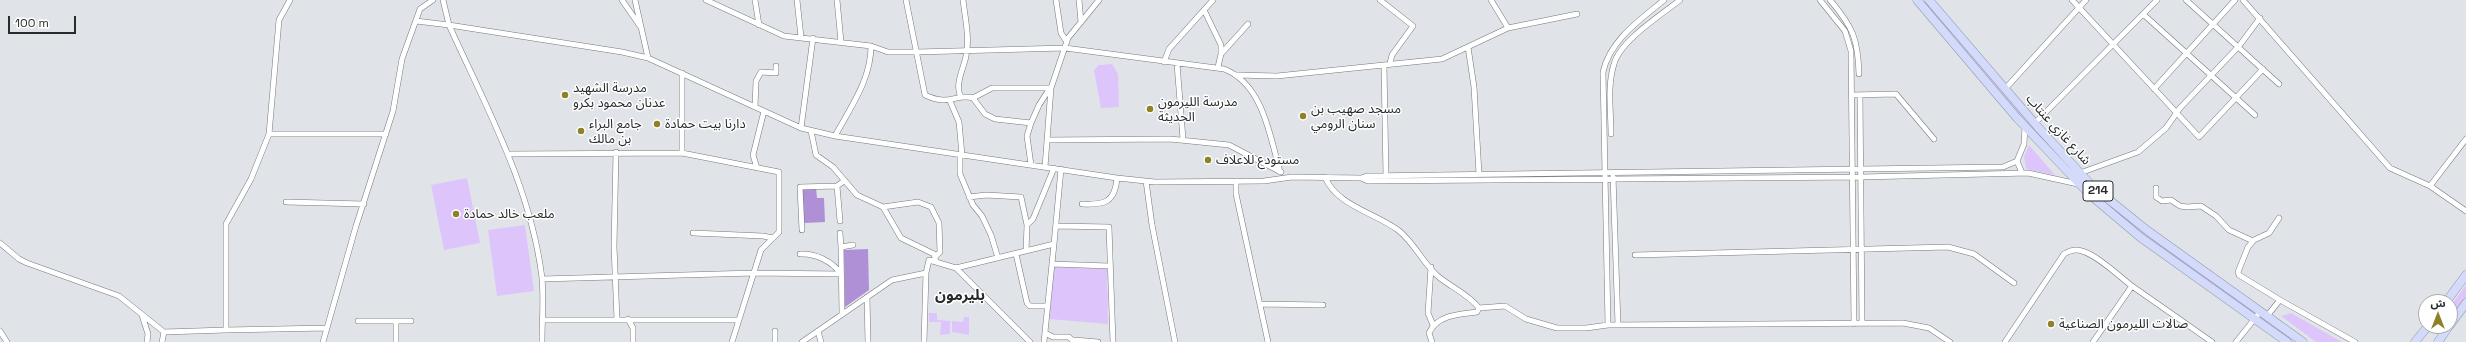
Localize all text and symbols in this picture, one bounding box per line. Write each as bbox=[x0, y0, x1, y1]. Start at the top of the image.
scale bar bbox=[10, 8, 78, 34]
text: 100 m bbox=[15, 15, 49, 31]
place label: مدرسة الشهيد عدنان محمود بكرو bbox=[573, 80, 665, 111]
marker: مدرسة الشهيد عدنان محمود بكرو bbox=[560, 90, 570, 100]
street label: شارع غازي عنتاب bbox=[2022, 92, 2094, 168]
place label: مدرسة الليرمون الحديثة bbox=[1158, 94, 1238, 125]
place label: مسجد صهيب بن سنان الرومي bbox=[1311, 101, 1401, 132]
marker: مدرسة الليرمون الحديثة bbox=[1145, 104, 1155, 114]
marker: مسجد صهيب بن سنان الرومي bbox=[1298, 111, 1308, 121]
place label: جامع البراء بن مالك bbox=[589, 116, 642, 147]
place label: دارنا بيت حمادة bbox=[665, 116, 746, 132]
marker: دارنا بيت حمادة bbox=[652, 119, 662, 129]
marker: جامع البراء بن مالك bbox=[576, 126, 586, 136]
place label: مستودع للاعلاف bbox=[1216, 152, 1299, 168]
marker: مستودع للاعلاف bbox=[1203, 155, 1213, 165]
road number: 214 bbox=[2083, 181, 2113, 201]
place label: ملعب خالد حمادة bbox=[464, 206, 555, 222]
marker: ملعب خالد حمادة bbox=[451, 209, 461, 219]
district label: بليرمون bbox=[935, 287, 985, 305]
north arrow bbox=[2418, 294, 2458, 334]
text: ش bbox=[2430, 296, 2446, 310]
place label: صالات الليرمون الصناعية bbox=[2059, 316, 2188, 332]
marker: صالات الليرمون الصناعية bbox=[2046, 319, 2056, 329]

